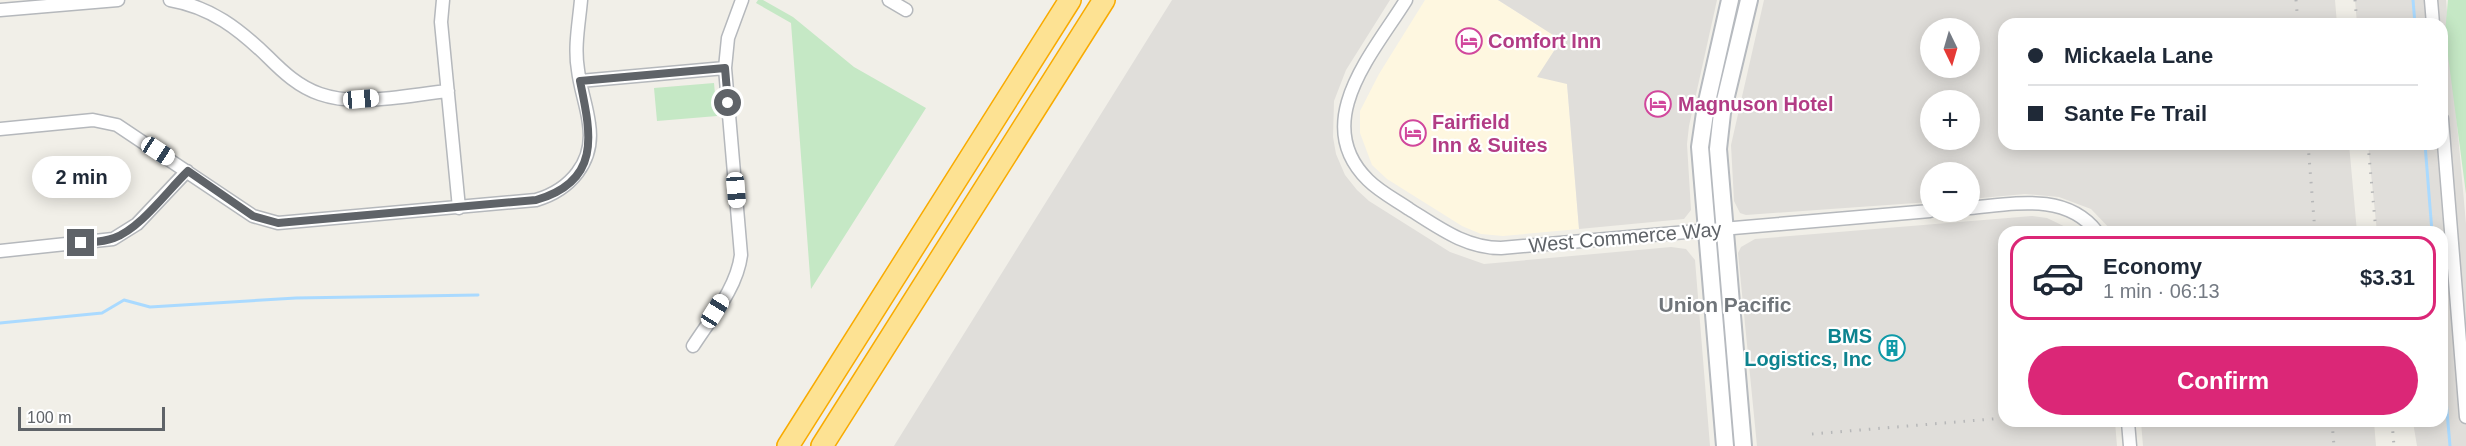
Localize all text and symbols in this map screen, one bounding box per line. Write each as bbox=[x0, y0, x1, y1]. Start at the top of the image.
north arrow bbox=[1920, 18, 1980, 78]
map controls bbox=[1920, 18, 1980, 222]
hotel icon: Comfort Inn bbox=[1454, 26, 1484, 56]
place label: Comfort Inn bbox=[1488, 30, 1601, 52]
text: Mickaela Lane bbox=[2064, 43, 2213, 68]
car bbox=[342, 88, 380, 110]
route start bbox=[714, 89, 741, 116]
hotel icon: Magnuson Hotel bbox=[1643, 89, 1673, 119]
button: + bbox=[1920, 90, 1980, 150]
place label: Magnuson Hotel bbox=[1678, 93, 1834, 115]
text: Sante Fe Trail bbox=[2064, 101, 2207, 126]
place label: Fairfield Inn & Suites bbox=[1432, 111, 1548, 156]
hotel icon: Fairfield Inn & Suites bbox=[1398, 118, 1428, 148]
car bbox=[138, 134, 178, 168]
callout: 2 min bbox=[32, 156, 130, 198]
button: − bbox=[1920, 162, 1980, 222]
text: 2 min bbox=[55, 166, 108, 188]
car bbox=[725, 171, 747, 209]
street label: West Commerce Way bbox=[1528, 218, 1722, 256]
route end bbox=[67, 229, 94, 256]
icon: car bbox=[2031, 251, 2085, 305]
text: Economy bbox=[2103, 254, 2202, 279]
text: $3.31 bbox=[2360, 265, 2415, 290]
text: 1 min · 06:13 bbox=[2103, 280, 2220, 302]
car bbox=[698, 291, 732, 331]
district label: Union Pacific bbox=[1658, 293, 1792, 316]
place label: BMS Logistics, Inc bbox=[1744, 325, 1872, 370]
building icon: BMS Logistics, Inc bbox=[1877, 333, 1907, 363]
button: Confirm bbox=[2028, 346, 2418, 415]
scale bar bbox=[18, 404, 165, 432]
text: 100 m bbox=[27, 409, 71, 426]

